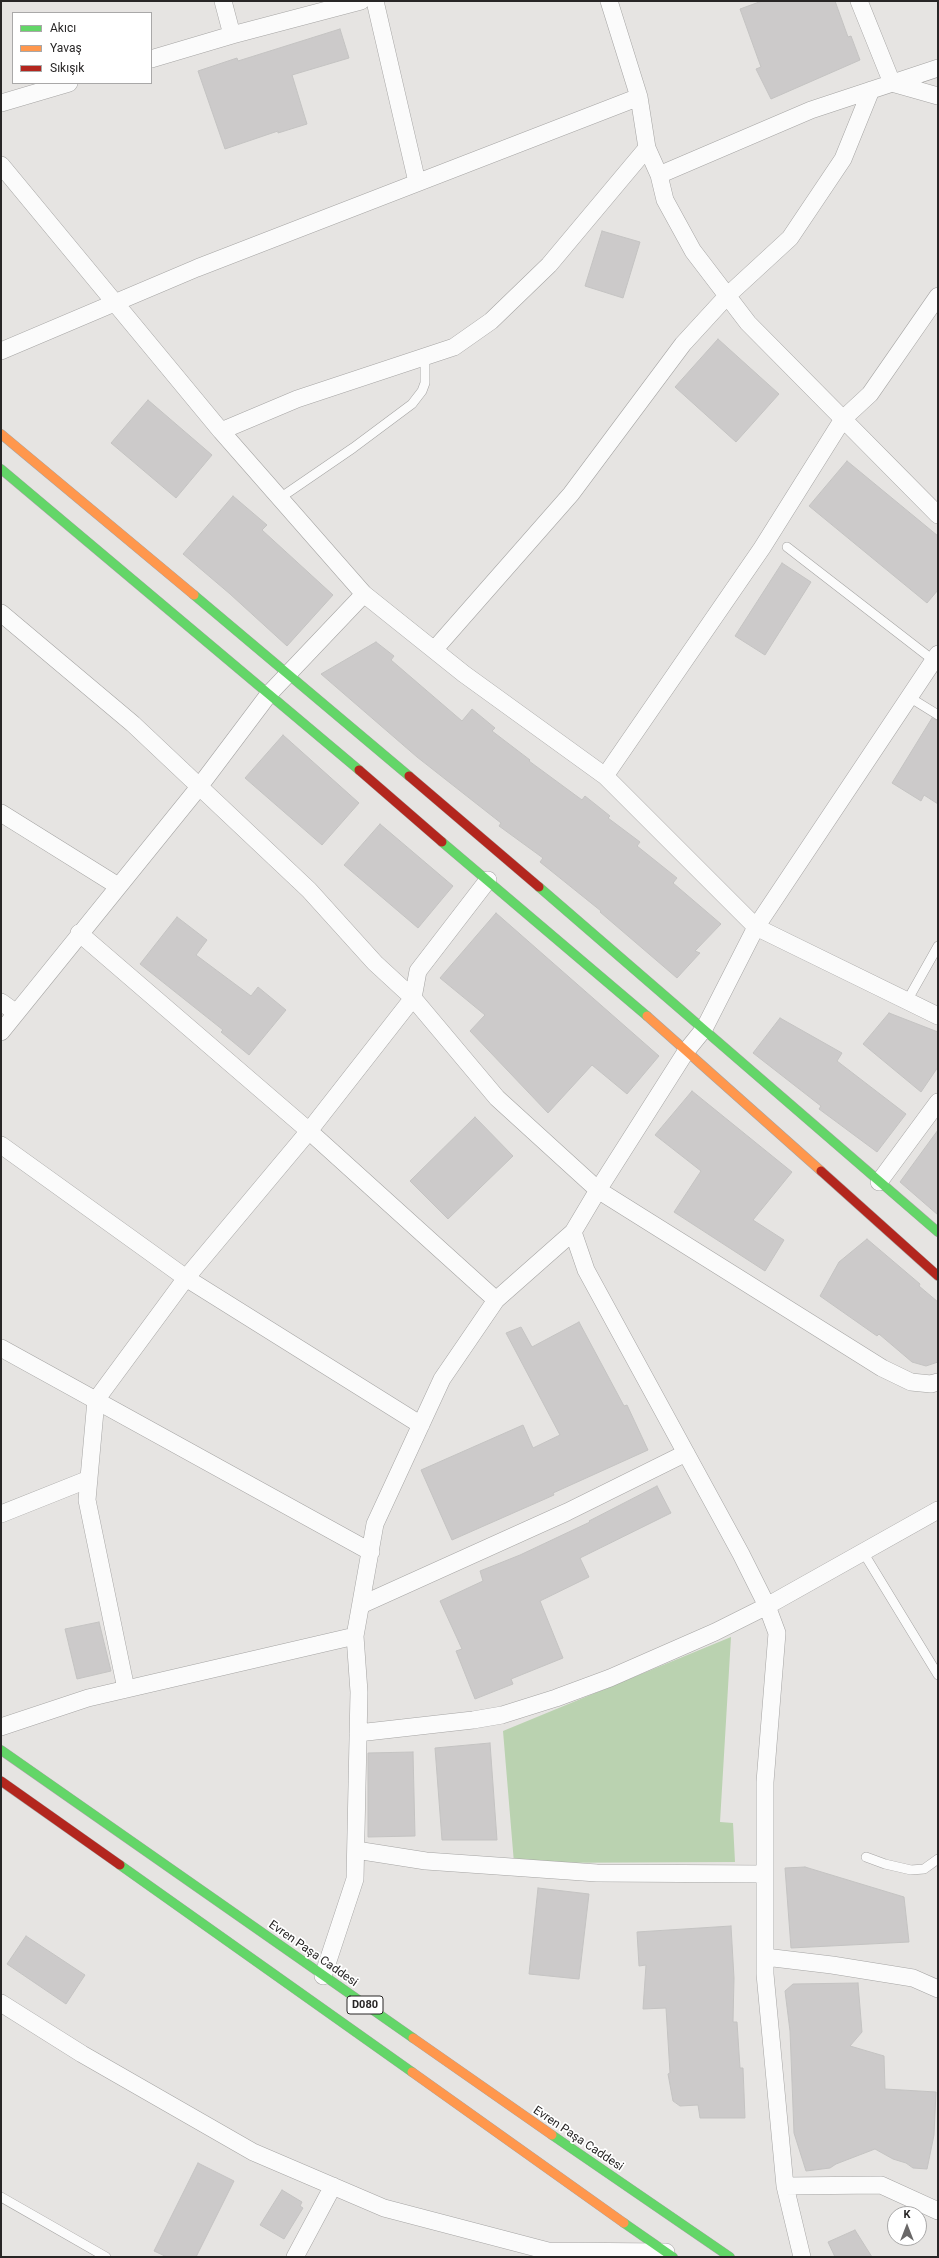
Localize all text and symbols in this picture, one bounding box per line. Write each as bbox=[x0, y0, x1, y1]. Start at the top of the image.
legend bbox=[12, 12, 152, 84]
text: Akıcı bbox=[50, 21, 76, 35]
text: Yavaş bbox=[50, 41, 82, 55]
text: Sıkışık bbox=[50, 61, 84, 75]
street label: Evren Paşa Caddesi bbox=[266, 1918, 360, 1990]
road number: D080 bbox=[347, 1996, 383, 2014]
street label: Evren Paşa Caddesi bbox=[530, 2104, 626, 2174]
north arrow bbox=[887, 2206, 927, 2246]
text: K bbox=[904, 2208, 911, 2221]

